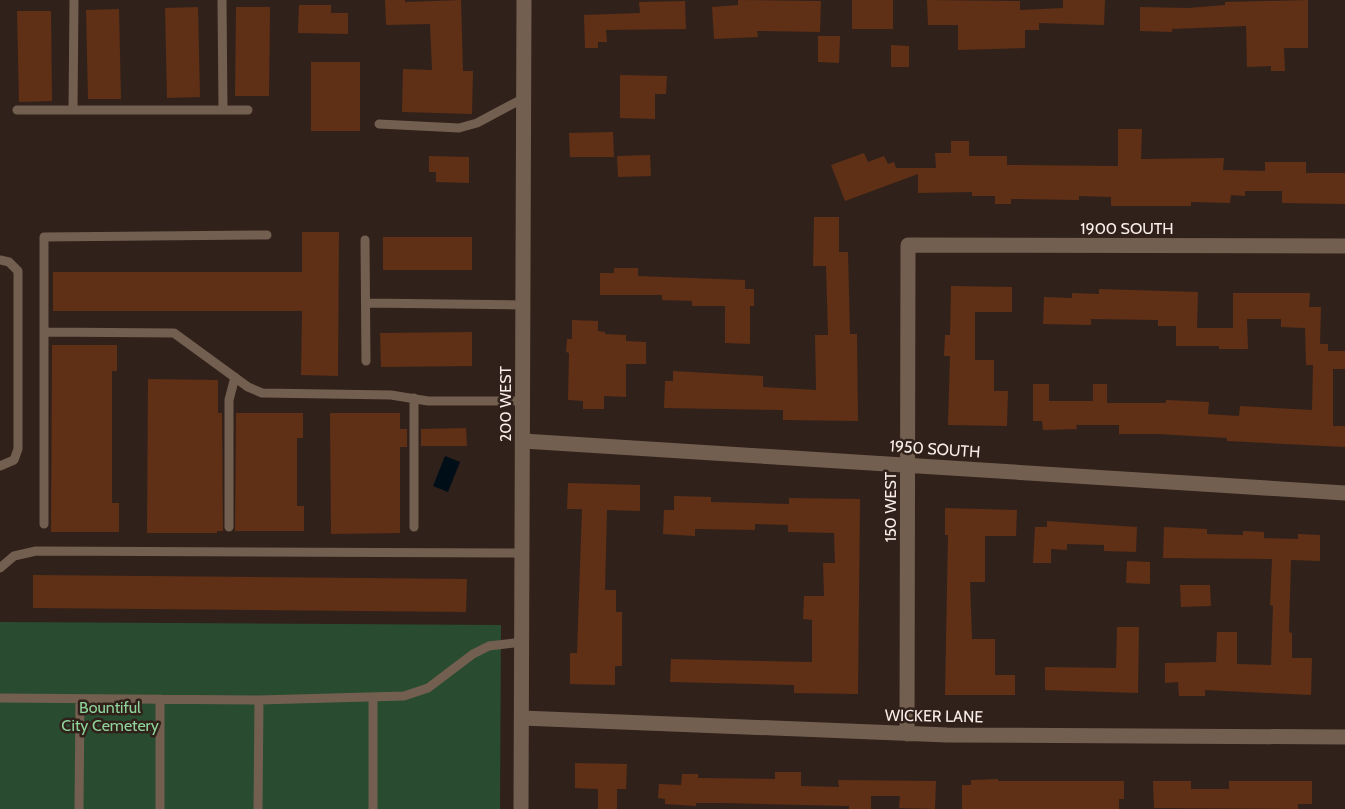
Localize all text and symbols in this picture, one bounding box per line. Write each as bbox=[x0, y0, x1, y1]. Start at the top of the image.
street label: 1900 SOUTH bbox=[1080, 219, 1174, 238]
street label: 200 WEST bbox=[496, 365, 515, 442]
street label: 1950 SOUTH bbox=[889, 436, 981, 462]
street label: 150 WEST bbox=[881, 471, 900, 542]
park label: Bountiful City Cemetery bbox=[61, 698, 159, 735]
street label: WICKER LANE bbox=[885, 706, 983, 726]

